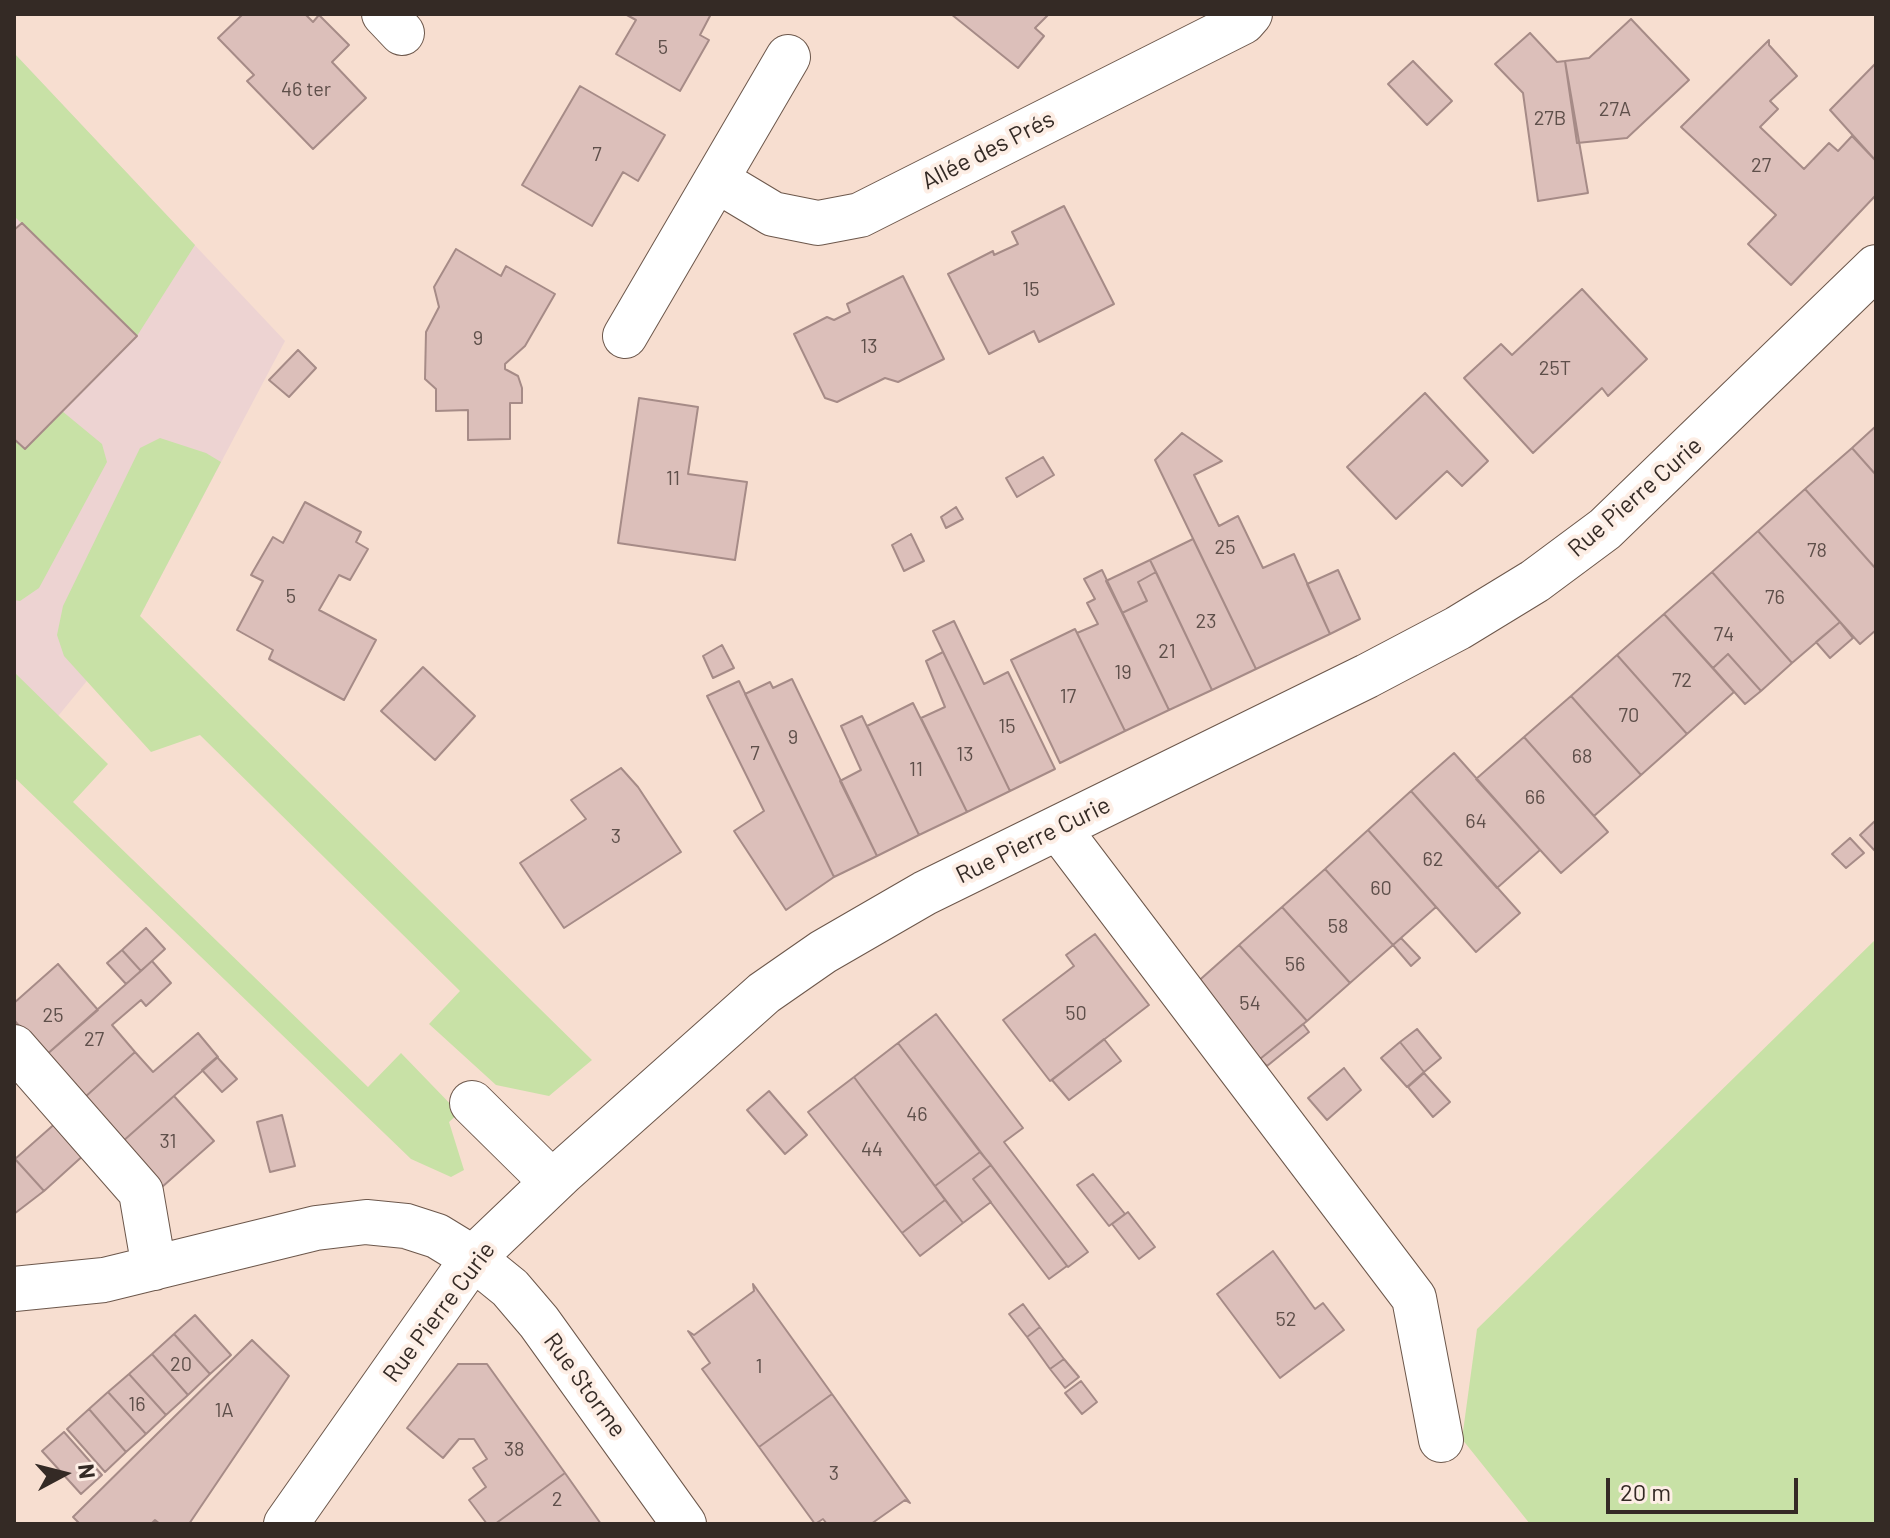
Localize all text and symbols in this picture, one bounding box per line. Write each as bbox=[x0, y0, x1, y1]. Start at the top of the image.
house number: 5 bbox=[658, 35, 668, 59]
house number: 46 ter bbox=[281, 77, 331, 101]
house number: 27A bbox=[1599, 97, 1631, 121]
street label: Allée des Prés bbox=[917, 104, 1059, 196]
house number: 27B bbox=[1534, 106, 1566, 130]
house number: 7 bbox=[592, 142, 602, 166]
house number: 27 bbox=[1751, 153, 1771, 177]
house number: 15 bbox=[1022, 277, 1040, 301]
house number: 9 bbox=[473, 326, 483, 350]
house number: 13 bbox=[860, 334, 878, 358]
house number: 25T bbox=[1539, 356, 1571, 380]
street label: Rue Pierre Curie bbox=[1562, 431, 1708, 563]
house number: 11 bbox=[666, 466, 680, 490]
house number: 25 bbox=[1215, 535, 1235, 559]
house number: 78 bbox=[1807, 538, 1827, 562]
house number: 5 bbox=[286, 584, 296, 608]
house number: 76 bbox=[1765, 585, 1785, 609]
house number: 23 bbox=[1196, 609, 1216, 633]
house number: 74 bbox=[1714, 622, 1734, 646]
house number: 21 bbox=[1158, 639, 1176, 663]
house number: 19 bbox=[1114, 660, 1132, 684]
house number: 72 bbox=[1672, 668, 1692, 692]
house number: 17 bbox=[1060, 684, 1076, 708]
house number: 70 bbox=[1619, 703, 1639, 727]
house number: 15 bbox=[998, 714, 1016, 738]
house number: 9 bbox=[788, 725, 798, 749]
house number: 7 bbox=[750, 741, 760, 765]
house number: 13 bbox=[956, 742, 974, 766]
house number: 68 bbox=[1572, 744, 1592, 768]
house number: 11 bbox=[909, 757, 923, 781]
house number: 66 bbox=[1525, 785, 1545, 809]
street label: Rue Pierre Curie bbox=[951, 790, 1115, 890]
house number: 64 bbox=[1465, 809, 1487, 833]
house number: 3 bbox=[611, 824, 621, 848]
house number: 62 bbox=[1422, 847, 1444, 871]
house number: 60 bbox=[1370, 876, 1392, 900]
house number: 58 bbox=[1328, 914, 1348, 938]
house number: 56 bbox=[1285, 952, 1305, 976]
house number: 54 bbox=[1239, 991, 1261, 1015]
house number: 50 bbox=[1065, 1001, 1087, 1025]
house number: 25 bbox=[43, 1003, 63, 1027]
house number: 27 bbox=[84, 1027, 104, 1051]
house number: 46 bbox=[906, 1102, 928, 1126]
house number: 31 bbox=[159, 1129, 177, 1153]
house number: 44 bbox=[861, 1137, 883, 1161]
street label: Rue Pierre Curie bbox=[377, 1236, 501, 1388]
house number: 52 bbox=[1276, 1307, 1296, 1331]
street label: Rue Storme bbox=[538, 1327, 632, 1443]
house number: 20 bbox=[170, 1352, 192, 1376]
house number: 1 bbox=[756, 1354, 762, 1378]
house number: 16 bbox=[128, 1392, 146, 1416]
house number: 1A bbox=[214, 1398, 234, 1422]
north arrow bbox=[24, 1434, 104, 1514]
house number: 38 bbox=[504, 1437, 524, 1461]
house number: 3 bbox=[829, 1461, 839, 1485]
text: N bbox=[74, 1462, 102, 1480]
scale bar bbox=[1610, 1462, 1802, 1512]
text: 20 m bbox=[1620, 1477, 1671, 1506]
house number: 2 bbox=[552, 1487, 562, 1511]

